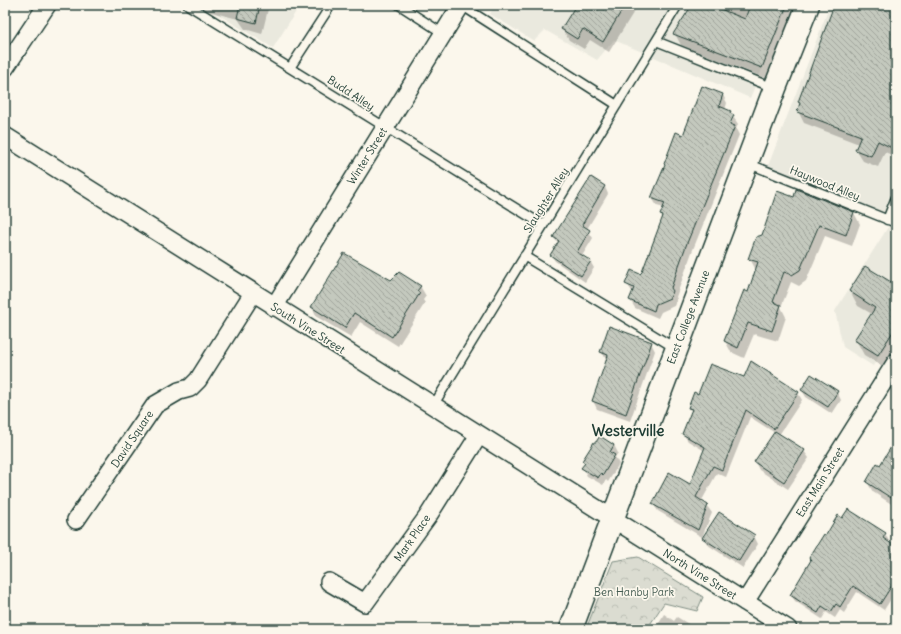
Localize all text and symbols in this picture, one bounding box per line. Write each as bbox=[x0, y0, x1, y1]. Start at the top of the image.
street label: Budd Alley bbox=[325, 73, 377, 113]
street label: Winter Street bbox=[344, 125, 390, 187]
street label: Haywood Alley bbox=[788, 163, 862, 203]
street label: Slaughter Alley bbox=[520, 165, 572, 235]
street label: East College Avenue bbox=[664, 268, 712, 366]
street label: South Vine Street bbox=[268, 300, 348, 357]
street label: David Square bbox=[108, 408, 156, 470]
district label: Westerville bbox=[592, 421, 664, 440]
street label: East Main Street bbox=[793, 444, 847, 520]
street label: Mark Place bbox=[391, 512, 433, 564]
street label: North Vine Street bbox=[660, 546, 740, 602]
park label: Ben Hanby Park bbox=[594, 585, 675, 599]

